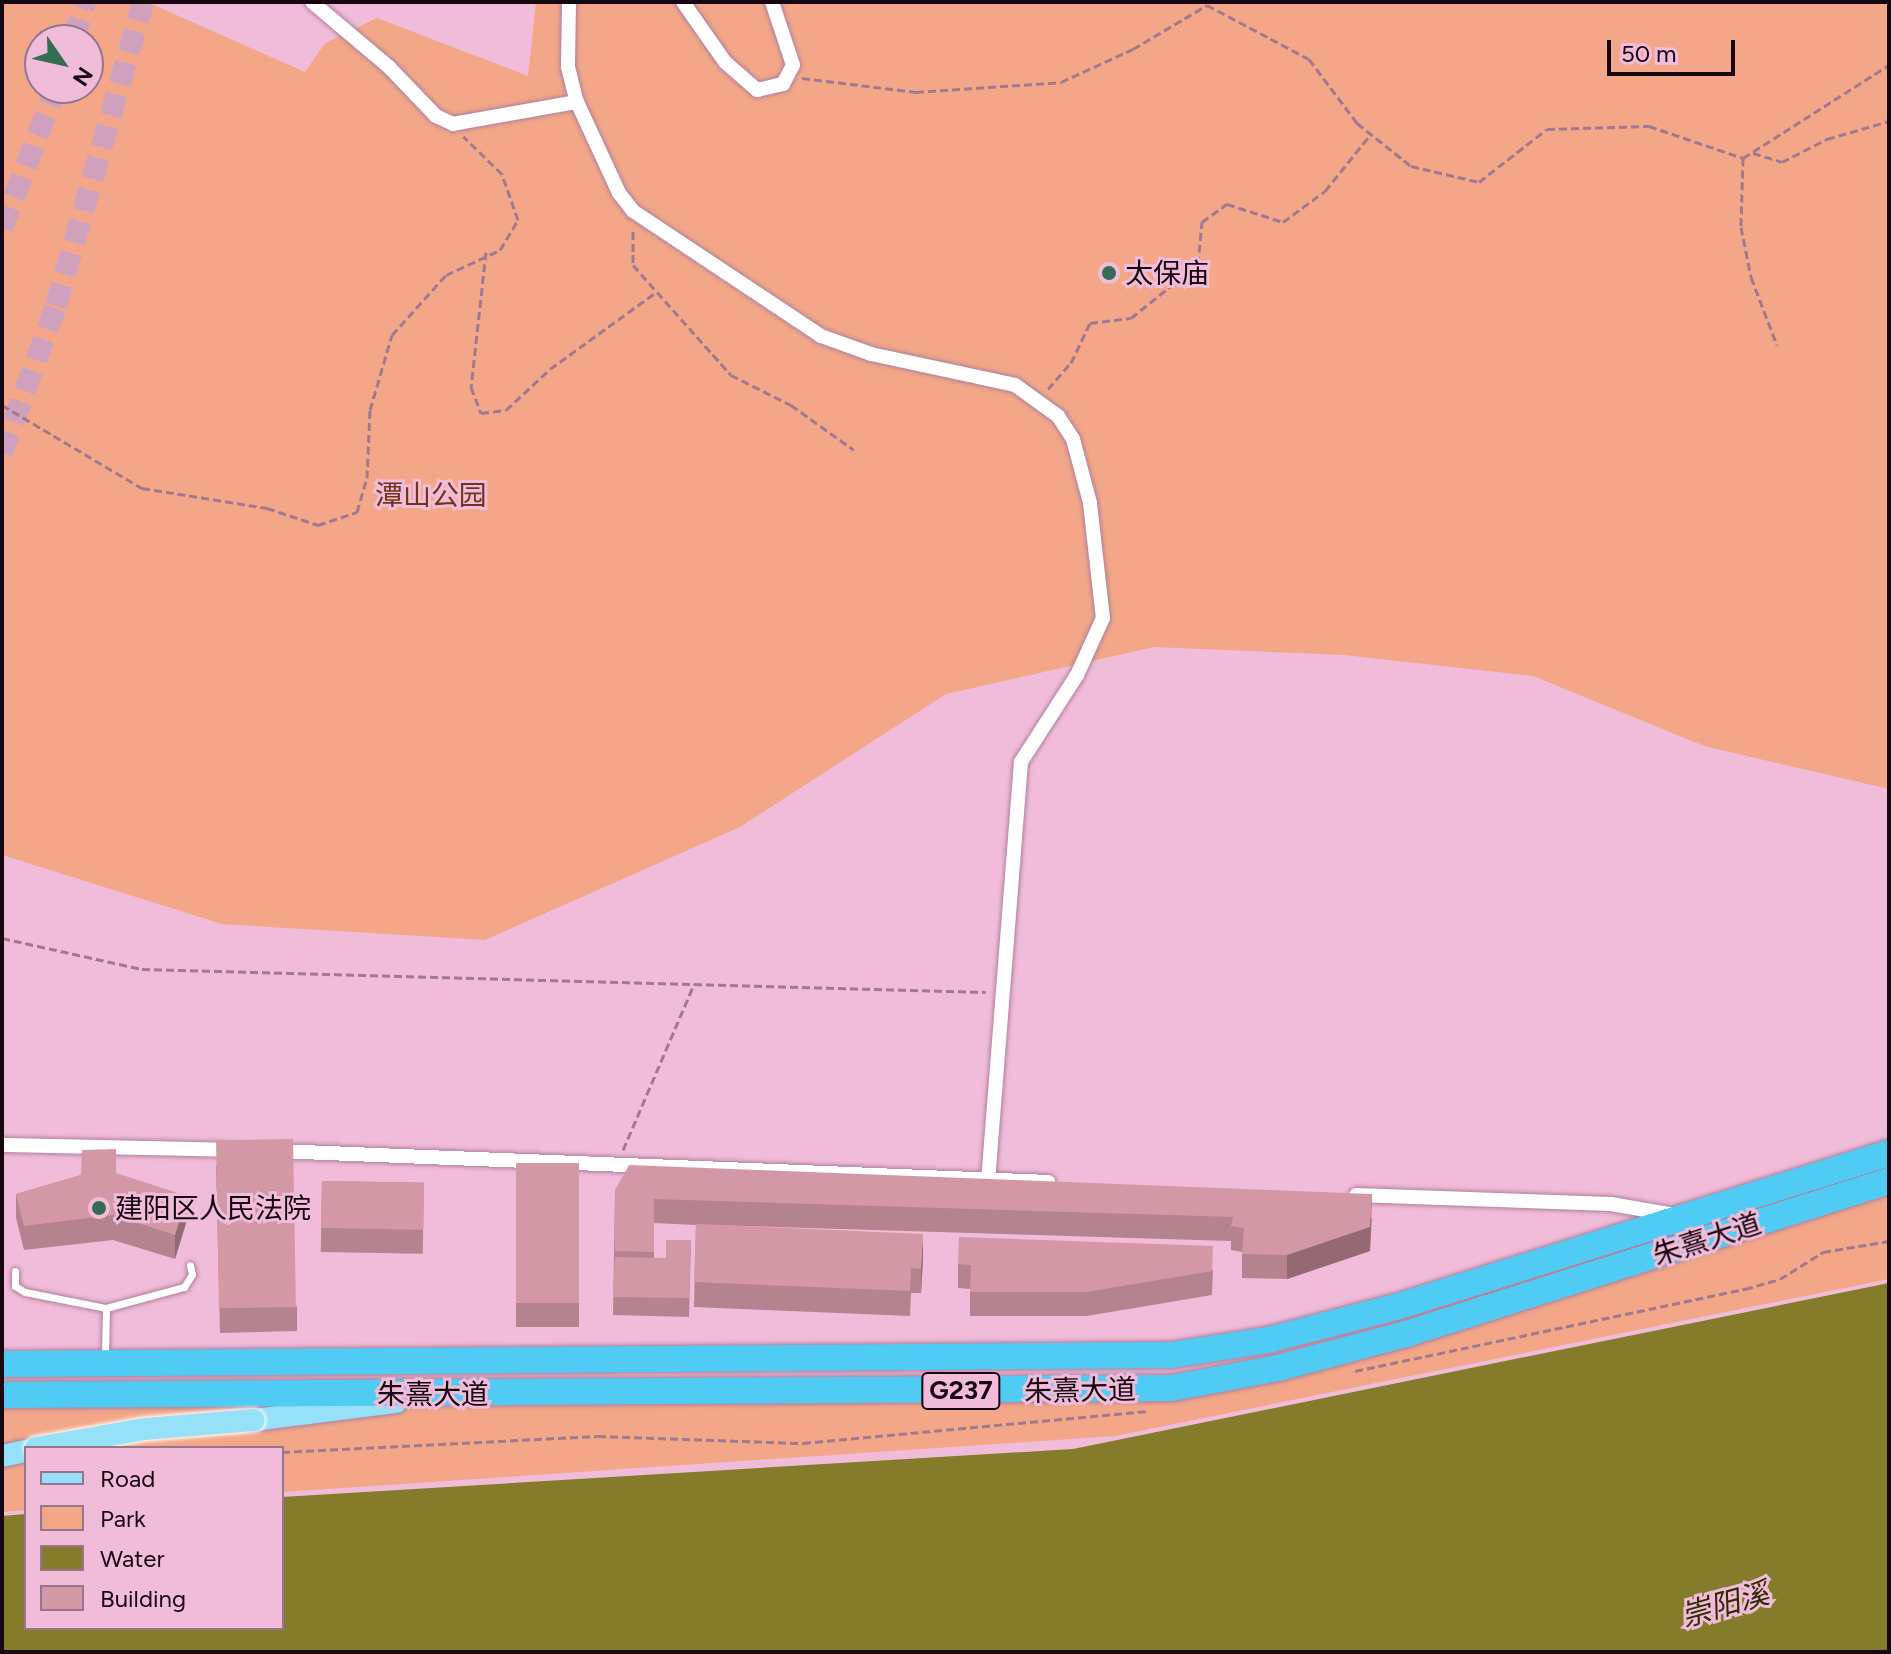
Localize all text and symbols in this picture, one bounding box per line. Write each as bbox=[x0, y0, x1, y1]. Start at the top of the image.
north arrow bbox=[24, 24, 104, 104]
scale bar bbox=[1611, 24, 1739, 74]
text: 50 m bbox=[1621, 39, 1677, 68]
text: N bbox=[67, 62, 99, 91]
place label: 太保庙 bbox=[1125, 256, 1209, 290]
marker: 太保庙 bbox=[1100, 264, 1118, 282]
park label: 潭山公园 bbox=[375, 478, 487, 512]
place label: 建阳区人民法院 bbox=[115, 1191, 311, 1225]
marker: 建阳区人民法院 bbox=[90, 1199, 108, 1217]
street label: 朱熹大道 bbox=[1649, 1206, 1765, 1272]
road number: G237 bbox=[921, 1369, 1001, 1413]
street label: 朱熹大道 bbox=[1024, 1372, 1136, 1408]
street label: 朱熹大道 bbox=[377, 1377, 489, 1411]
legend bbox=[24, 1446, 284, 1630]
text: Road bbox=[100, 1464, 155, 1493]
text: Park bbox=[100, 1504, 146, 1533]
text: Water bbox=[100, 1544, 165, 1573]
water label: 崇阳溪 bbox=[1677, 1575, 1773, 1635]
text: Building bbox=[100, 1584, 186, 1613]

